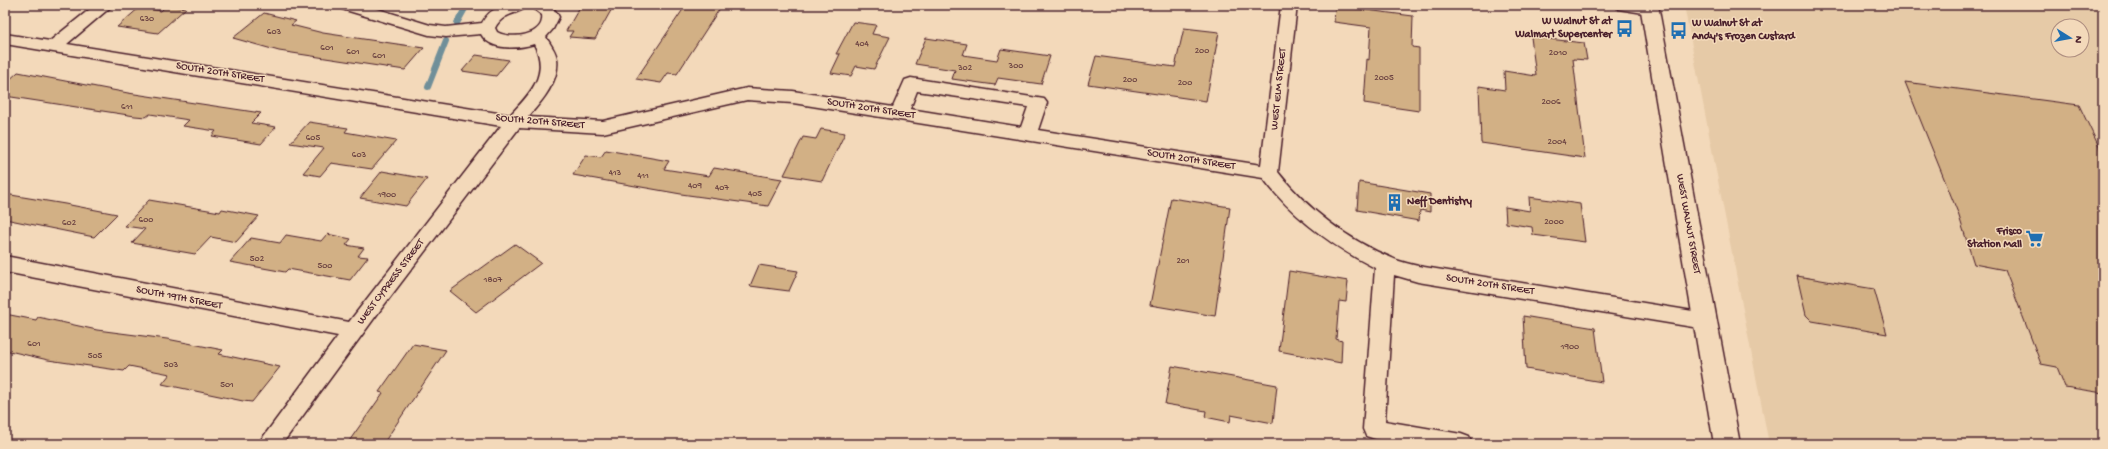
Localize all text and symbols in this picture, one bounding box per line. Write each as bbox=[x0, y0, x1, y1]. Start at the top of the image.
house number: 630 bbox=[140, 14, 154, 25]
place label: W Walnut St at Walmart Supercenter bbox=[1514, 15, 1613, 41]
place label: W Walnut St at Andy's Frozen Custard bbox=[1691, 17, 1796, 43]
bus stop icon: W Walnut St at Walmart Supercenter bbox=[1615, 18, 1635, 38]
north arrow bbox=[2050, 18, 2090, 58]
bus stop icon: W Walnut St at Andy's Frozen Custard bbox=[1669, 20, 1689, 40]
house number: 603 bbox=[267, 27, 282, 38]
text: N bbox=[2071, 35, 2084, 44]
house number: 404 bbox=[855, 39, 870, 50]
house number: 601 bbox=[320, 43, 334, 54]
house number: 200 bbox=[1195, 46, 1209, 57]
house number: 601 bbox=[346, 47, 360, 58]
street label: WEST ELM STREET bbox=[1269, 47, 1289, 131]
house number: 2010 bbox=[1549, 48, 1567, 59]
house number: 601 bbox=[372, 51, 386, 62]
street label: SOUTH 20TH STREET bbox=[175, 60, 266, 86]
house number: 300 bbox=[1008, 61, 1023, 72]
house number: 302 bbox=[957, 63, 973, 74]
house number: 2005 bbox=[1374, 73, 1394, 84]
house number: 200 bbox=[1123, 75, 1137, 86]
house number: 200 bbox=[1178, 78, 1192, 89]
street label: SOUTH 20TH STREET bbox=[826, 96, 917, 122]
house number: 2006 bbox=[1541, 97, 1561, 108]
house number: 611 bbox=[121, 102, 133, 113]
street label: SOUTH 20TH STREET bbox=[495, 112, 586, 132]
house number: 605 bbox=[306, 133, 320, 144]
house number: 2004 bbox=[1548, 137, 1567, 148]
street label: SOUTH 20TH STREET bbox=[1146, 147, 1237, 173]
house number: 603 bbox=[352, 150, 367, 161]
house number: 413 bbox=[609, 168, 622, 179]
house number: 411 bbox=[637, 171, 649, 182]
street label: WEST WALNUT STREET bbox=[1673, 173, 1703, 276]
house number: 409 bbox=[688, 181, 702, 192]
house number: 407 bbox=[715, 183, 729, 194]
house number: 405 bbox=[748, 189, 762, 200]
house number: 1900 bbox=[377, 190, 396, 201]
building icon: Neff Dentistry bbox=[1384, 192, 1404, 212]
place label: Neff Dentistry bbox=[1407, 195, 1473, 208]
house number: 600 bbox=[139, 215, 153, 226]
house number: 2000 bbox=[1544, 217, 1564, 228]
house number: 602 bbox=[62, 218, 77, 229]
place label: Frisco Station Mall bbox=[1967, 226, 2023, 251]
supermarket icon: Frisco Station Mall bbox=[2025, 228, 2045, 248]
street label: WEST CYPRESS STREET bbox=[355, 236, 427, 327]
house number: 502 bbox=[250, 254, 265, 265]
house number: 201 bbox=[1176, 256, 1190, 267]
house number: 500 bbox=[318, 261, 332, 272]
street label: SOUTH 20TH STREET bbox=[1445, 272, 1536, 298]
house number: 1807 bbox=[483, 275, 502, 286]
street label: SOUTH 19TH STREET bbox=[135, 284, 224, 312]
house number: 601 bbox=[27, 339, 41, 350]
house number: 1900 bbox=[1560, 342, 1579, 353]
house number: 505 bbox=[88, 351, 103, 362]
house number: 503 bbox=[164, 360, 179, 371]
house number: 501 bbox=[220, 380, 234, 391]

